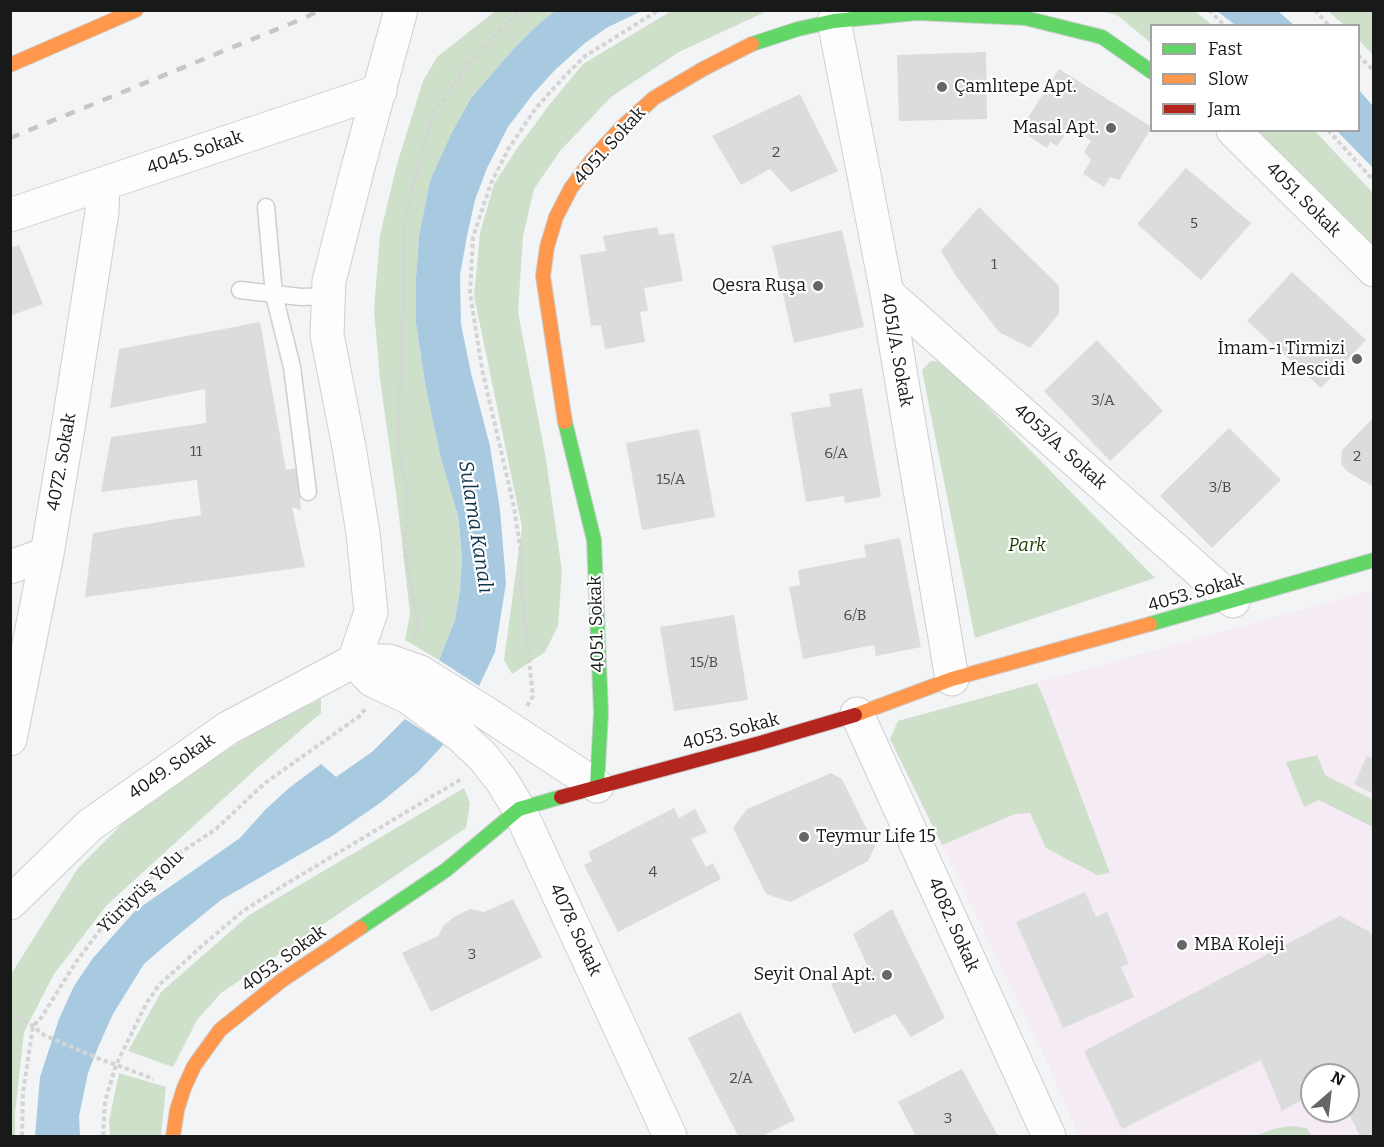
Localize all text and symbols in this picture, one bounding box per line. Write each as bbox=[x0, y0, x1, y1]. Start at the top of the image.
legend bbox=[1150, 24, 1360, 132]
text: Fast bbox=[1208, 38, 1243, 60]
text: Slow bbox=[1208, 68, 1248, 90]
place label: Çamlıtepe Apt. bbox=[954, 76, 1077, 98]
marker: Çamlıtepe Apt. bbox=[935, 80, 949, 94]
text: Jam bbox=[1208, 98, 1241, 120]
street label: 4051. Sokak bbox=[570, 103, 650, 189]
place label: Masal Apt. bbox=[1013, 117, 1099, 139]
marker: Masal Apt. bbox=[1104, 121, 1118, 135]
street label: 4045. Sokak bbox=[144, 127, 246, 179]
house number: 2 bbox=[772, 144, 780, 162]
street label: 4051. Sokak bbox=[1261, 158, 1345, 242]
house number: 5 bbox=[1190, 215, 1198, 233]
house number: 1 bbox=[991, 256, 997, 274]
place label: Qesra Ruşa bbox=[712, 275, 806, 297]
marker: Qesra Ruşa bbox=[811, 279, 825, 293]
street label: 4051/A. Sokak bbox=[875, 292, 917, 408]
place label: İmam-ı Tirmizi Mescidi bbox=[1218, 338, 1345, 380]
marker: İmam-ı Tirmizi Mescidi bbox=[1350, 352, 1364, 366]
house number: 3/A bbox=[1091, 392, 1115, 410]
street label: 4053/A. Sokak bbox=[1009, 400, 1111, 494]
street label: 4072. Sokak bbox=[43, 411, 81, 513]
house number: 11 bbox=[190, 443, 202, 461]
house number: 6/A bbox=[824, 445, 848, 463]
house number: 2 bbox=[1353, 448, 1361, 466]
water label: Sulama Kanalı bbox=[453, 459, 497, 595]
house number: 15/A bbox=[657, 471, 685, 489]
house number: 3/B bbox=[1209, 479, 1231, 497]
park label: Park bbox=[1008, 535, 1046, 557]
street label: 4053. Sokak bbox=[1146, 569, 1246, 617]
street label: 4051. Sokak bbox=[585, 575, 609, 673]
house number: 6/B bbox=[844, 607, 866, 625]
house number: 15/B bbox=[690, 654, 718, 672]
street label: 4053. Sokak bbox=[680, 709, 782, 755]
street label: 4049. Sokak bbox=[125, 729, 219, 805]
place label: Teymur Life 15 bbox=[816, 826, 936, 848]
marker: Teymur Life 15 bbox=[797, 830, 811, 844]
street label: Yürüyüş Yolu bbox=[94, 846, 188, 938]
house number: 4 bbox=[649, 864, 657, 882]
street label: 4082. Sokak bbox=[923, 875, 983, 975]
street label: 4078. Sokak bbox=[544, 881, 606, 979]
street label: 4053. Sokak bbox=[238, 921, 330, 997]
place label: MBA Koleji bbox=[1194, 934, 1285, 956]
marker: MBA Koleji bbox=[1175, 938, 1189, 952]
house number: 3 bbox=[468, 946, 476, 964]
place label: Seyit Onal Apt. bbox=[754, 964, 875, 986]
marker: Seyit Onal Apt. bbox=[880, 968, 894, 982]
north arrow bbox=[1300, 1063, 1360, 1123]
text: N bbox=[1328, 1067, 1348, 1090]
house number: 2/A bbox=[729, 1070, 753, 1088]
house number: 3 bbox=[944, 1110, 952, 1128]

